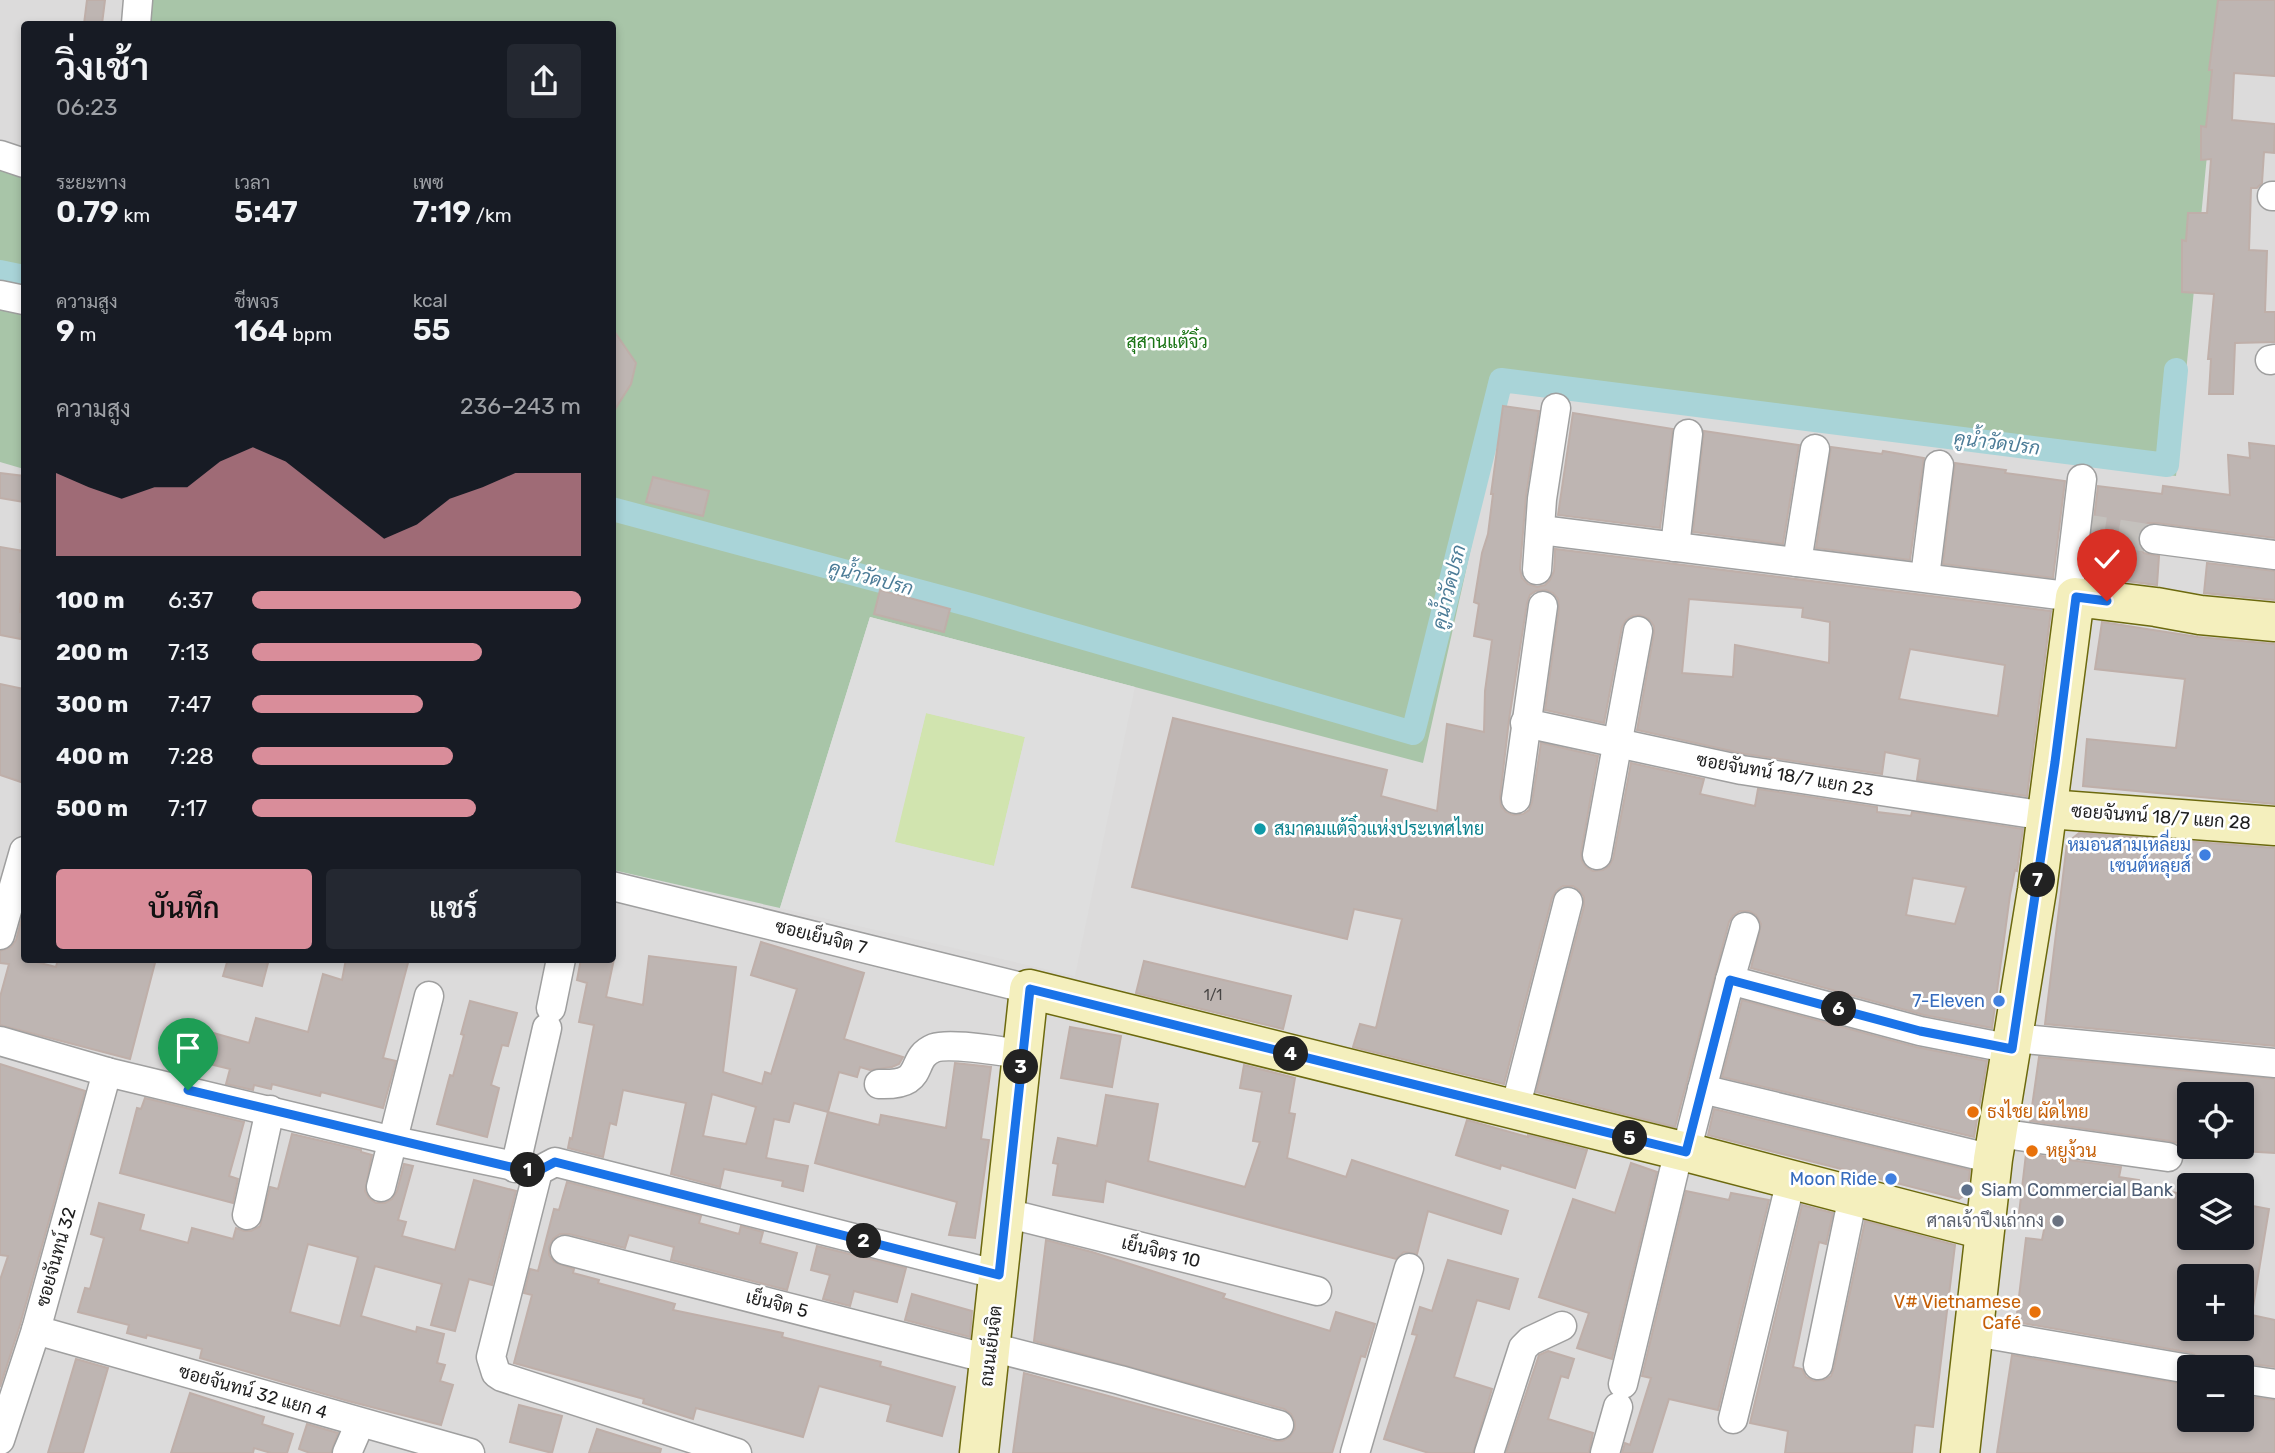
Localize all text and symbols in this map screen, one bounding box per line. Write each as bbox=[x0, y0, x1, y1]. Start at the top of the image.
text: วิ่งเช้า bbox=[56, 44, 149, 90]
button: share bbox=[507, 44, 581, 118]
text: 06:23 bbox=[56, 93, 118, 121]
text: ระยะทาง bbox=[56, 171, 127, 194]
text: เวลา bbox=[234, 171, 270, 194]
text: เพซ bbox=[413, 171, 444, 194]
text: 0.79 bbox=[56, 194, 119, 230]
text: 5:47 bbox=[234, 194, 298, 230]
text: 7:19 bbox=[413, 194, 471, 230]
text: km bbox=[119, 204, 150, 227]
text: /km bbox=[471, 204, 512, 227]
text: kcal bbox=[413, 289, 448, 312]
text: ความสูง bbox=[56, 290, 118, 313]
text: ชีพจร bbox=[234, 290, 279, 313]
text: 55 bbox=[413, 312, 451, 348]
text: 9 bbox=[56, 313, 75, 349]
text: 164 bbox=[234, 313, 288, 349]
text: m bbox=[75, 323, 96, 346]
text: bpm bbox=[288, 323, 332, 346]
park label: สุสานแต้จิ๋ว bbox=[1126, 327, 1208, 354]
text: 236–243 m bbox=[460, 392, 581, 420]
text: ความสูง bbox=[56, 395, 131, 423]
water label: คูน้ำวัดปรก bbox=[1953, 422, 2042, 462]
pin bbox=[2077, 529, 2137, 601]
icon: check bbox=[2088, 540, 2126, 578]
water label: คูน้ำวัดปรก bbox=[1424, 541, 1473, 632]
water label: คูน้ำวัดปรก bbox=[826, 552, 917, 602]
text: 100 m bbox=[56, 586, 125, 614]
text: 6:37 bbox=[168, 586, 213, 614]
text: 200 m bbox=[56, 638, 128, 666]
text: 7:13 bbox=[168, 638, 209, 666]
text: 300 m bbox=[56, 690, 128, 718]
text: 7:47 bbox=[168, 690, 211, 718]
text: 400 m bbox=[56, 742, 129, 770]
text: 7:28 bbox=[168, 742, 214, 770]
street label: ซอยจันทน์ 18/7 แยก 23 bbox=[1695, 747, 1876, 801]
text: 500 m bbox=[56, 794, 128, 822]
text: 7:17 bbox=[168, 794, 207, 822]
street label: ซอยจันทน์ 18/7 แยก 28 bbox=[2070, 798, 2252, 834]
place label: สมาคมแต้จิ๋วแห่งประเทศไทย bbox=[1274, 814, 1484, 840]
marker: สมาคมแต้จิ๋วแห่งประเทศไทย bbox=[1252, 821, 1268, 837]
place label: หมอนสามเหลี่ยม เซนต์หลุยส์ bbox=[2067, 829, 2191, 878]
marker: หมอนสามเหลี่ยม เซนต์หลุยส์ bbox=[2197, 847, 2213, 863]
pin: 7 bbox=[2021, 862, 2056, 898]
text: 7 bbox=[2032, 868, 2043, 891]
button: บันทึก bbox=[56, 869, 312, 949]
button: แชร์ bbox=[326, 869, 581, 949]
street label: ซอยเย็นจิต 7 bbox=[773, 912, 870, 959]
house number: 1/1 bbox=[1204, 987, 1222, 1004]
place label: 7-Eleven bbox=[1912, 990, 1985, 1012]
pin: 6 bbox=[1822, 992, 1856, 1026]
marker: 7-Eleven bbox=[1991, 993, 2007, 1009]
text: 6 bbox=[1832, 997, 1845, 1020]
pin bbox=[158, 1018, 218, 1090]
icon: arrive bbox=[169, 1029, 207, 1067]
pin: 4 bbox=[1274, 1036, 1308, 1072]
text: 4 bbox=[1284, 1042, 1297, 1065]
pin: 3 bbox=[1004, 1050, 1038, 1084]
text: 3 bbox=[1014, 1055, 1027, 1078]
map controls bbox=[2177, 1082, 2254, 1432]
button: locate bbox=[2177, 1082, 2254, 1159]
place label: ธงไชย ผัดไทย bbox=[1987, 1099, 2089, 1123]
marker: ธงไชย ผัดไทย bbox=[1965, 1104, 1981, 1120]
pin: 5 bbox=[1612, 1120, 1648, 1156]
text: 5 bbox=[1623, 1126, 1636, 1149]
place label: หยูง้วน bbox=[2046, 1139, 2097, 1164]
marker: หยูง้วน bbox=[2024, 1143, 2040, 1159]
pin: 1 bbox=[510, 1152, 546, 1188]
text: 1 bbox=[523, 1158, 532, 1181]
place label: Moon Ride bbox=[1790, 1168, 1877, 1190]
marker: Moon Ride bbox=[1883, 1171, 1899, 1187]
button: layers bbox=[2177, 1173, 2254, 1250]
place label: Siam Commercial Bank bbox=[1981, 1179, 2174, 1201]
marker: Siam Commercial Bank bbox=[1959, 1182, 1975, 1198]
street label: ซอยจันทน์ 32 bbox=[29, 1204, 81, 1309]
place label: ศาลเจ้าปึงเถ่ากง bbox=[1926, 1209, 2044, 1232]
marker: ศาลเจ้าปึงเถ่ากง bbox=[2050, 1213, 2066, 1229]
pin: 2 bbox=[846, 1224, 882, 1258]
text: 2 bbox=[857, 1229, 870, 1252]
street label: เย็นจิตร 10 bbox=[1119, 1229, 1203, 1272]
button: + bbox=[2177, 1264, 2254, 1341]
street label: เย็นจิต 5 bbox=[744, 1283, 811, 1322]
place label: V# Vietnamese Café bbox=[1893, 1291, 2021, 1334]
street label: ถนนเย็นจิต bbox=[972, 1304, 1007, 1388]
marker: V# Vietnamese Café bbox=[2027, 1304, 2043, 1320]
button: − bbox=[2177, 1355, 2254, 1432]
street label: ซอยจันทน์ 32 แยก 4 bbox=[176, 1358, 330, 1424]

